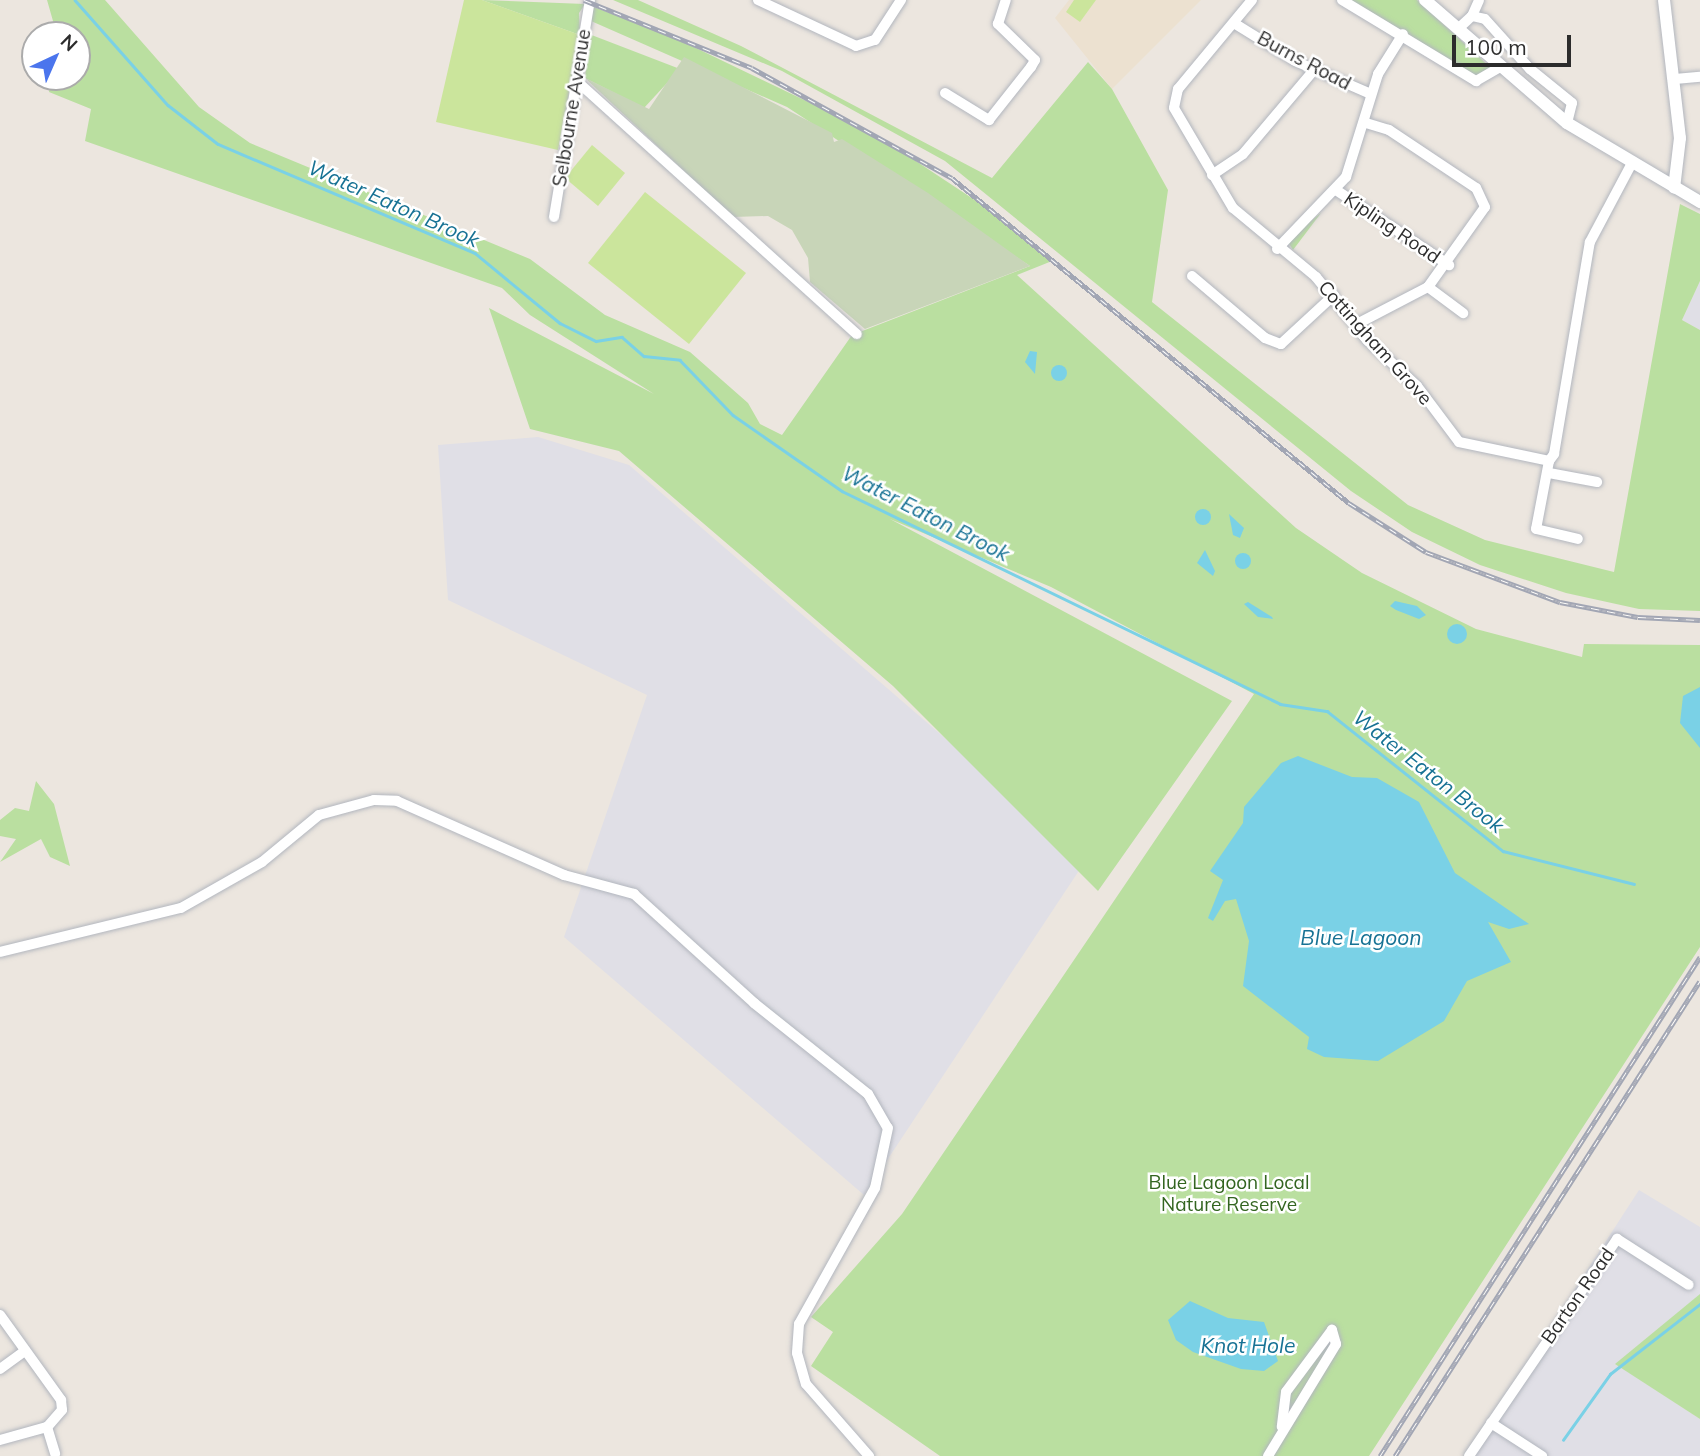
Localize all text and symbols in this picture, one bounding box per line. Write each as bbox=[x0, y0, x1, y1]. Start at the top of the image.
north arrow bbox=[21, 21, 91, 91]
scale bar bbox=[1455, 21, 1574, 65]
street label: Selbourne Avenue bbox=[548, 27, 596, 189]
street label: Burns Road bbox=[1253, 27, 1355, 95]
text: N bbox=[56, 29, 83, 56]
text: 100 m bbox=[1465, 34, 1527, 60]
water label: Water Eaton Brook bbox=[304, 154, 484, 252]
street label: Kipling Road bbox=[1340, 187, 1444, 269]
street label: Cottingham Grove bbox=[1313, 276, 1437, 410]
water label: Water Eaton Brook bbox=[838, 460, 1014, 566]
water label: Water Eaton Brook bbox=[1348, 704, 1510, 838]
water label: Blue Lagoon bbox=[1300, 924, 1422, 950]
park label: Blue Lagoon Local Nature Reserve bbox=[1148, 1172, 1310, 1216]
street label: Barton Road bbox=[1537, 1244, 1619, 1348]
water label: Knot Hole bbox=[1201, 1332, 1295, 1358]

